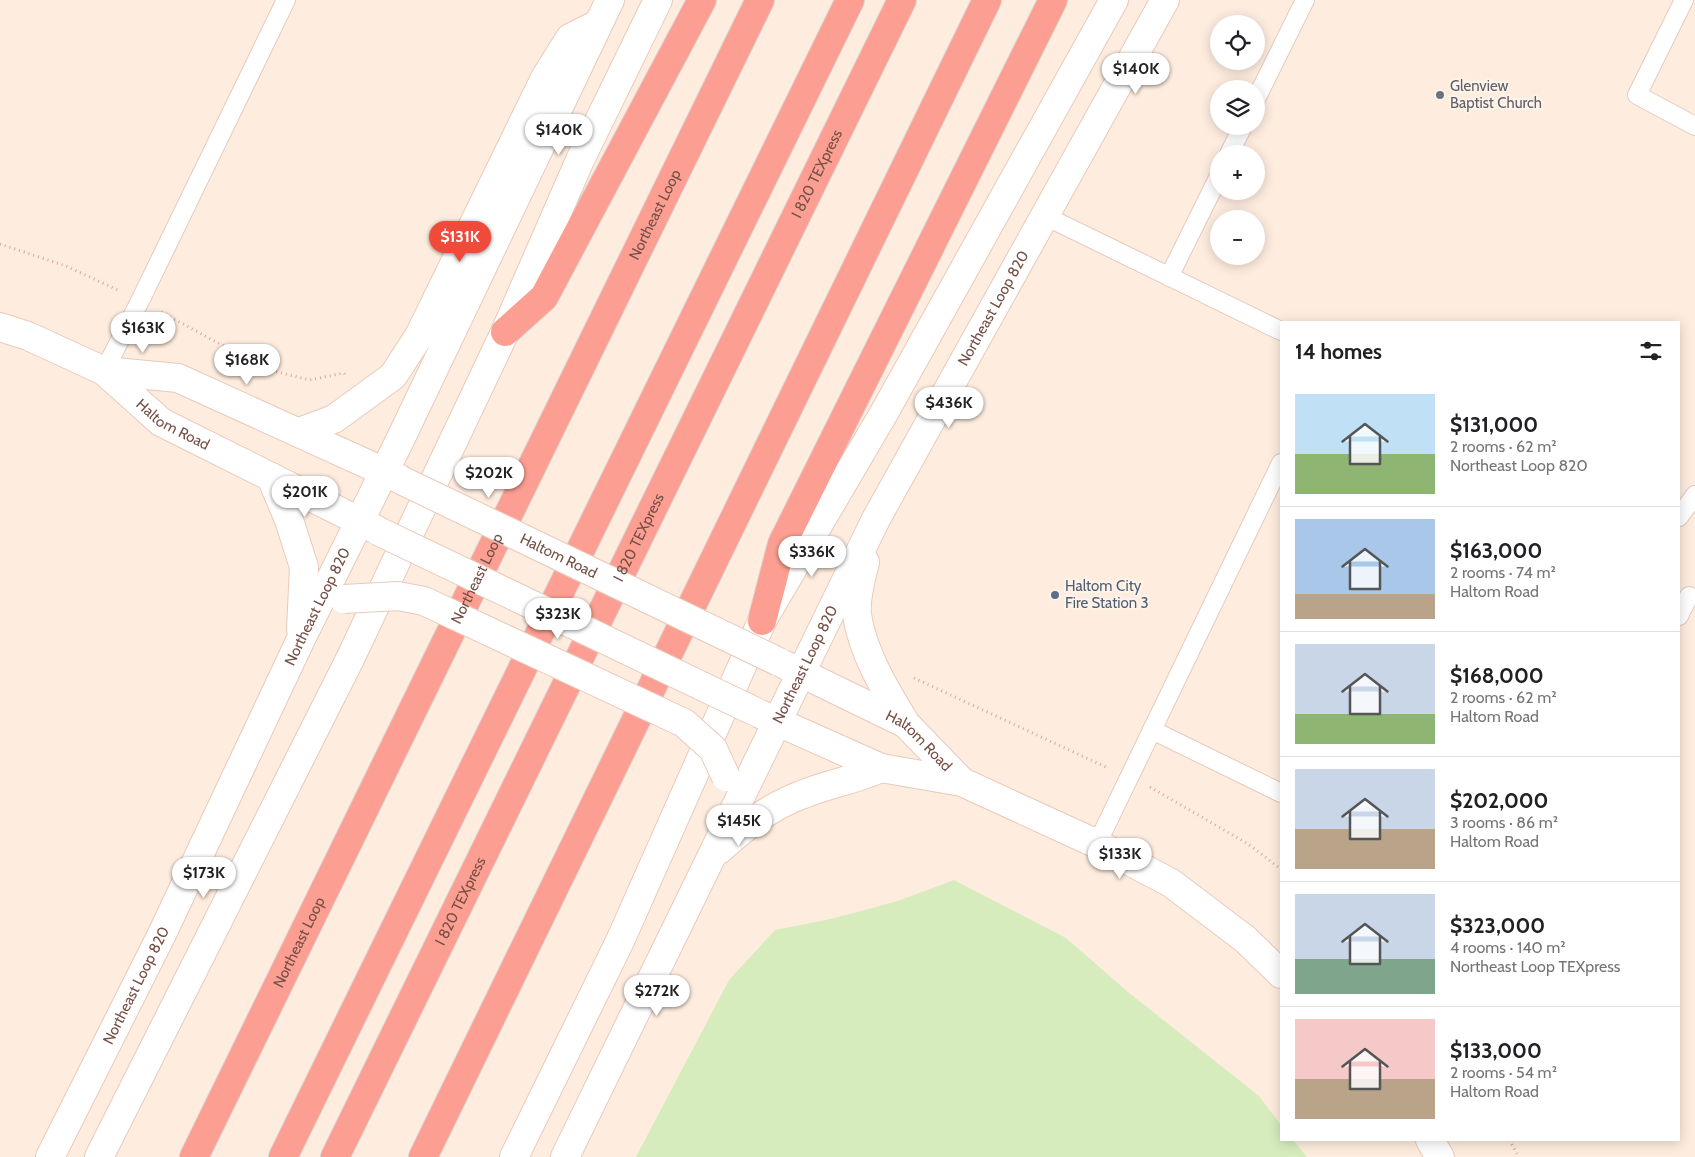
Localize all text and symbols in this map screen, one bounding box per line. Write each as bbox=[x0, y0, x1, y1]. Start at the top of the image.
map controls bbox=[1210, 15, 1265, 265]
button: locate bbox=[1210, 15, 1265, 70]
pin: $140K bbox=[1101, 52, 1171, 95]
text: $140K bbox=[1113, 59, 1159, 78]
place label: Glenview Baptist Church bbox=[1450, 77, 1542, 112]
button: layers bbox=[1210, 80, 1265, 135]
marker: Glenview Baptist Church bbox=[1434, 89, 1446, 101]
pin: $140K bbox=[524, 114, 594, 156]
text: $140K bbox=[536, 120, 582, 139]
street label: I 820 TEXpress bbox=[788, 127, 846, 221]
button: + bbox=[1210, 145, 1265, 200]
street label: Northeast Loop bbox=[625, 167, 685, 263]
button: − bbox=[1210, 210, 1265, 265]
pin: $131K bbox=[425, 220, 495, 263]
text: $131K bbox=[440, 227, 480, 246]
street label: Northeast Loop 820 bbox=[954, 247, 1033, 369]
pin: $163K bbox=[108, 312, 178, 354]
text: $163K bbox=[122, 318, 164, 337]
icon: filters bbox=[1637, 337, 1665, 365]
text: 14 homes bbox=[1295, 339, 1382, 364]
pin: $168K bbox=[212, 344, 282, 386]
text: $168K bbox=[225, 350, 269, 369]
pin: $436K bbox=[914, 386, 984, 429]
text: $436K bbox=[926, 393, 972, 412]
street label: Haltom Road bbox=[132, 395, 213, 454]
text: $131,000 bbox=[1450, 412, 1538, 437]
icon: home bbox=[1335, 414, 1395, 474]
text: 2 rooms · 62 m² bbox=[1450, 437, 1557, 456]
pin: $202K bbox=[454, 456, 524, 499]
text: Northeast Loop 820 bbox=[1450, 456, 1588, 475]
text: $202K bbox=[465, 463, 513, 482]
pin: $201K bbox=[270, 476, 340, 518]
text: $201K bbox=[283, 482, 327, 501]
street label: I 820 TEXpress bbox=[609, 490, 668, 585]
street label: Northeast Loop bbox=[447, 530, 507, 627]
street label: Haltom Road bbox=[517, 530, 600, 582]
pin: $336K bbox=[777, 536, 847, 578]
text: $163,000 bbox=[1450, 538, 1542, 563]
icon: home bbox=[1335, 539, 1395, 599]
text: $336K bbox=[789, 542, 835, 561]
street label: Northeast Loop 820 bbox=[281, 545, 354, 668]
text: 2 rooms · 74 m² bbox=[1450, 563, 1556, 582]
place label: Haltom City Fire Station 3 bbox=[1065, 577, 1149, 612]
text: Haltom Road bbox=[1450, 582, 1539, 601]
marker: Haltom City Fire Station 3 bbox=[1049, 589, 1061, 601]
pin: $323K bbox=[523, 598, 593, 640]
street label: Northeast Loop 820 bbox=[769, 602, 842, 726]
text: $323K bbox=[535, 604, 581, 623]
text: $168,000 bbox=[1450, 663, 1544, 688]
icon: home bbox=[1335, 664, 1395, 724]
text: 2 rooms · 62 m² bbox=[1450, 688, 1557, 707]
street label: Haltom Road bbox=[883, 707, 956, 775]
text: Haltom Road bbox=[1450, 707, 1539, 726]
text: $202,000 bbox=[1450, 788, 1548, 813]
icon: home bbox=[1335, 789, 1395, 849]
pin: $145K bbox=[704, 804, 774, 847]
text: $145K bbox=[717, 811, 761, 830]
text: 3 rooms · 86 m² bbox=[1450, 813, 1558, 832]
text: Haltom Road bbox=[1450, 832, 1539, 851]
pin: $133K bbox=[1085, 838, 1155, 880]
text: $133K bbox=[1099, 844, 1141, 863]
street label: I 820 TEXpress bbox=[431, 854, 490, 948]
pin: $173K bbox=[169, 856, 239, 899]
text: $173K bbox=[183, 863, 225, 882]
street label: Northeast Loop bbox=[269, 894, 329, 990]
text: $323,000 bbox=[1450, 913, 1545, 938]
icon: home bbox=[1335, 914, 1395, 974]
street label: Northeast Loop 820 bbox=[99, 924, 173, 1047]
text: 4 rooms · 140 m² bbox=[1450, 938, 1566, 957]
text: Northeast Loop TEXpress bbox=[1450, 957, 1621, 976]
pin: $272K bbox=[622, 974, 692, 1017]
text: $272K bbox=[635, 981, 679, 1000]
text: $133,000 bbox=[1450, 1038, 1542, 1063]
icon: home bbox=[1335, 1039, 1395, 1099]
text: 2 rooms · 54 m² bbox=[1450, 1063, 1557, 1082]
text: Haltom Road bbox=[1450, 1082, 1539, 1101]

